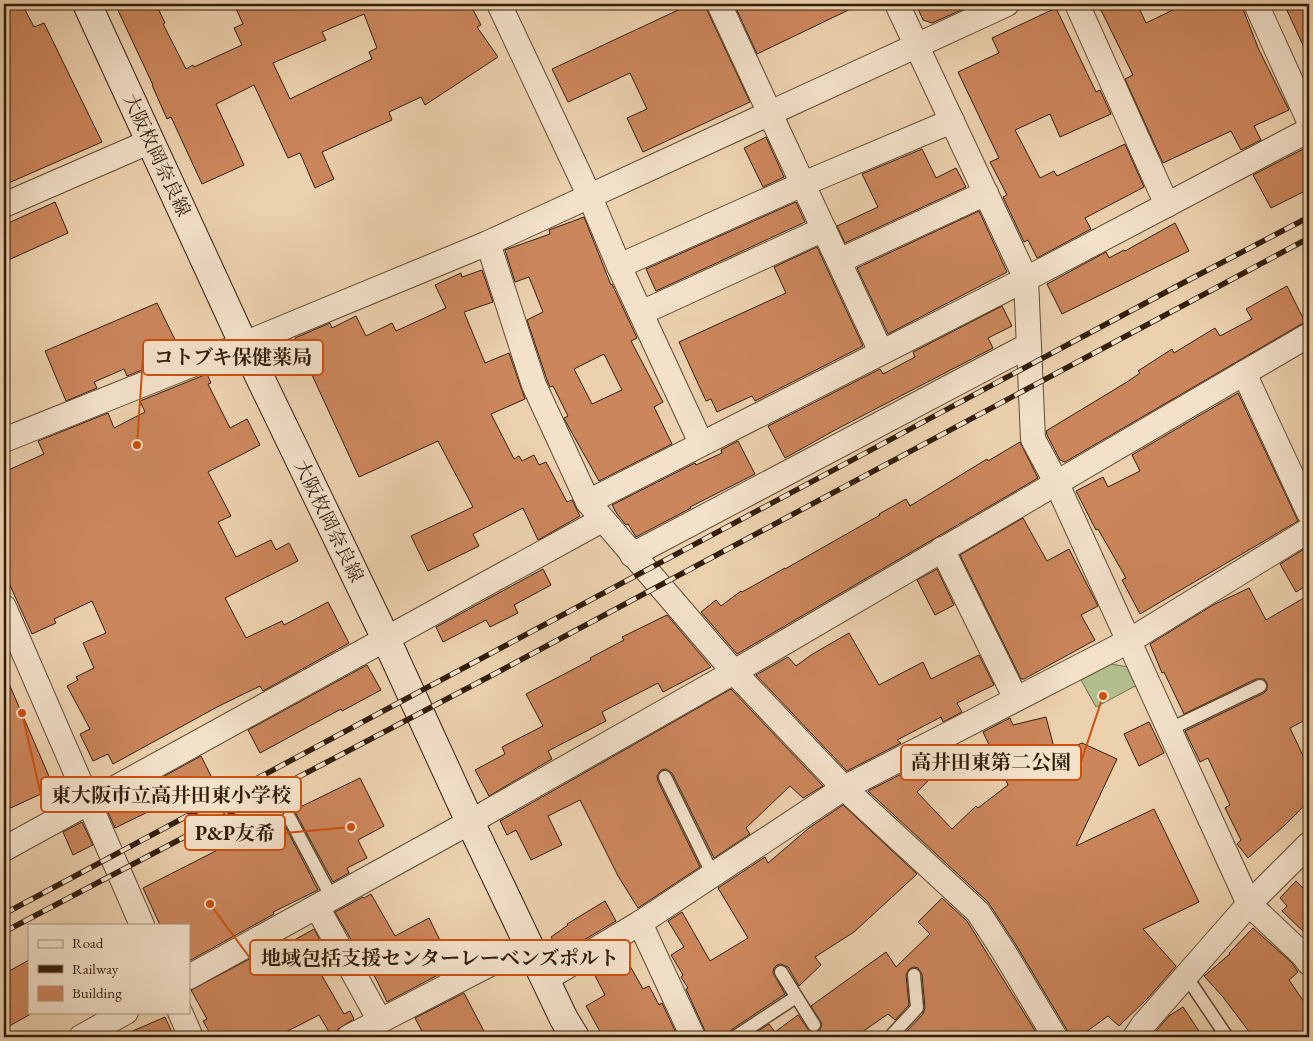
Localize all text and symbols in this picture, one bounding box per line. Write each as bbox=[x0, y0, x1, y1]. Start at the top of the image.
street label: 大阪枚岡奈良線 bbox=[118, 89, 196, 221]
callout: コトブキ保健薬局 bbox=[143, 340, 323, 375]
text: コトブキ保健薬局 bbox=[154, 344, 312, 370]
street label: 大阪枚岡奈良線 bbox=[289, 456, 369, 586]
callout: 高井田東第二公園 bbox=[901, 745, 1081, 780]
text: 高井田東第二公園 bbox=[911, 749, 1071, 775]
callout: 東大阪市立高井田東小学校 bbox=[41, 777, 301, 812]
text: 東大阪市立高井田東小学校 bbox=[51, 782, 291, 808]
callout: P&P友希 bbox=[185, 815, 285, 850]
text: P&P友希 bbox=[195, 820, 275, 846]
legend bbox=[28, 924, 190, 1014]
text: Road bbox=[72, 933, 104, 952]
callout: 地域包括支援センターレーベンズポルト bbox=[250, 940, 630, 975]
text: 地域包括支援センターレーベンズポルト bbox=[261, 945, 619, 971]
text: Railway bbox=[72, 959, 119, 978]
text: Building bbox=[72, 983, 122, 1002]

